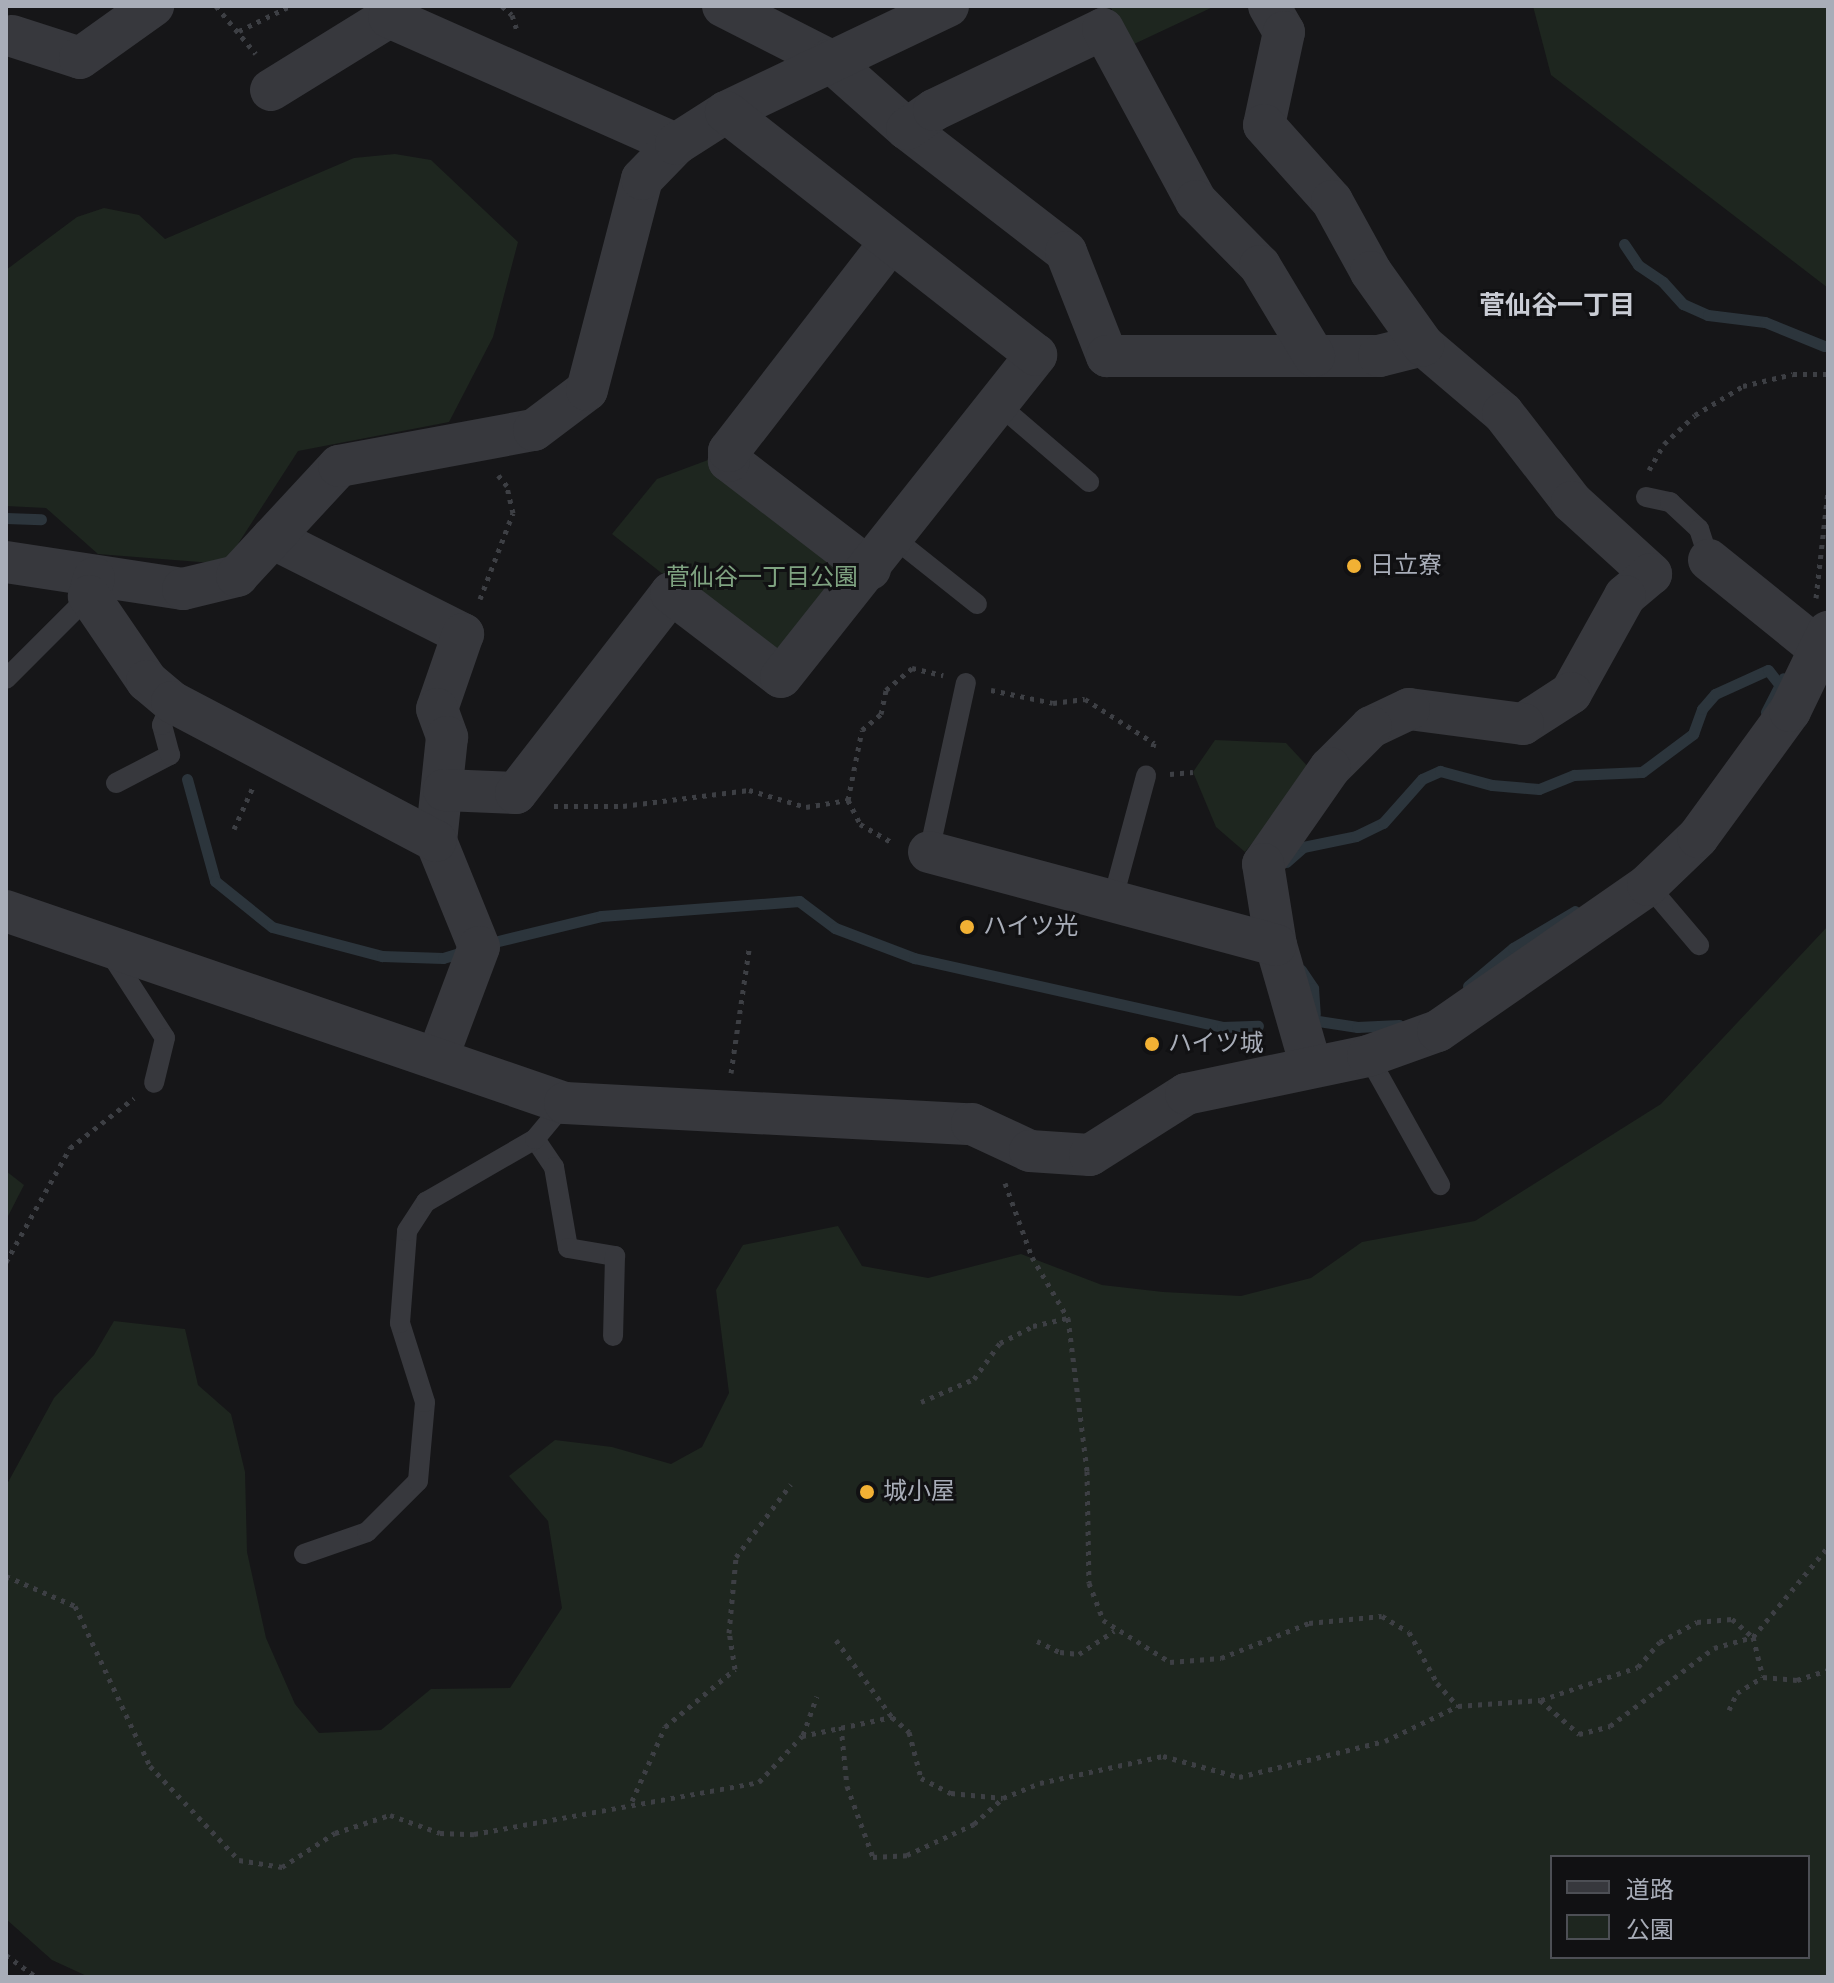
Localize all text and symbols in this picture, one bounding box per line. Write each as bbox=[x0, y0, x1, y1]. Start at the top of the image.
district label: 菅仙谷一丁目 bbox=[1479, 290, 1635, 322]
place label: 日立寮 bbox=[1370, 552, 1442, 580]
marker: 日立寮 bbox=[1345, 557, 1363, 575]
park label: 菅仙谷一丁目公園 bbox=[666, 564, 858, 592]
place label: ハイツ光 bbox=[983, 913, 1079, 941]
marker: ハイツ光 bbox=[958, 918, 976, 936]
place label: ハイツ城 bbox=[1168, 1030, 1264, 1058]
marker: ハイツ城 bbox=[1143, 1035, 1161, 1053]
place label: 城小屋 bbox=[883, 1478, 955, 1506]
marker: 城小屋 bbox=[858, 1483, 876, 1501]
legend bbox=[1550, 1855, 1810, 1959]
text: 道路 bbox=[1626, 1876, 1674, 1904]
text: 公園 bbox=[1626, 1916, 1674, 1944]

